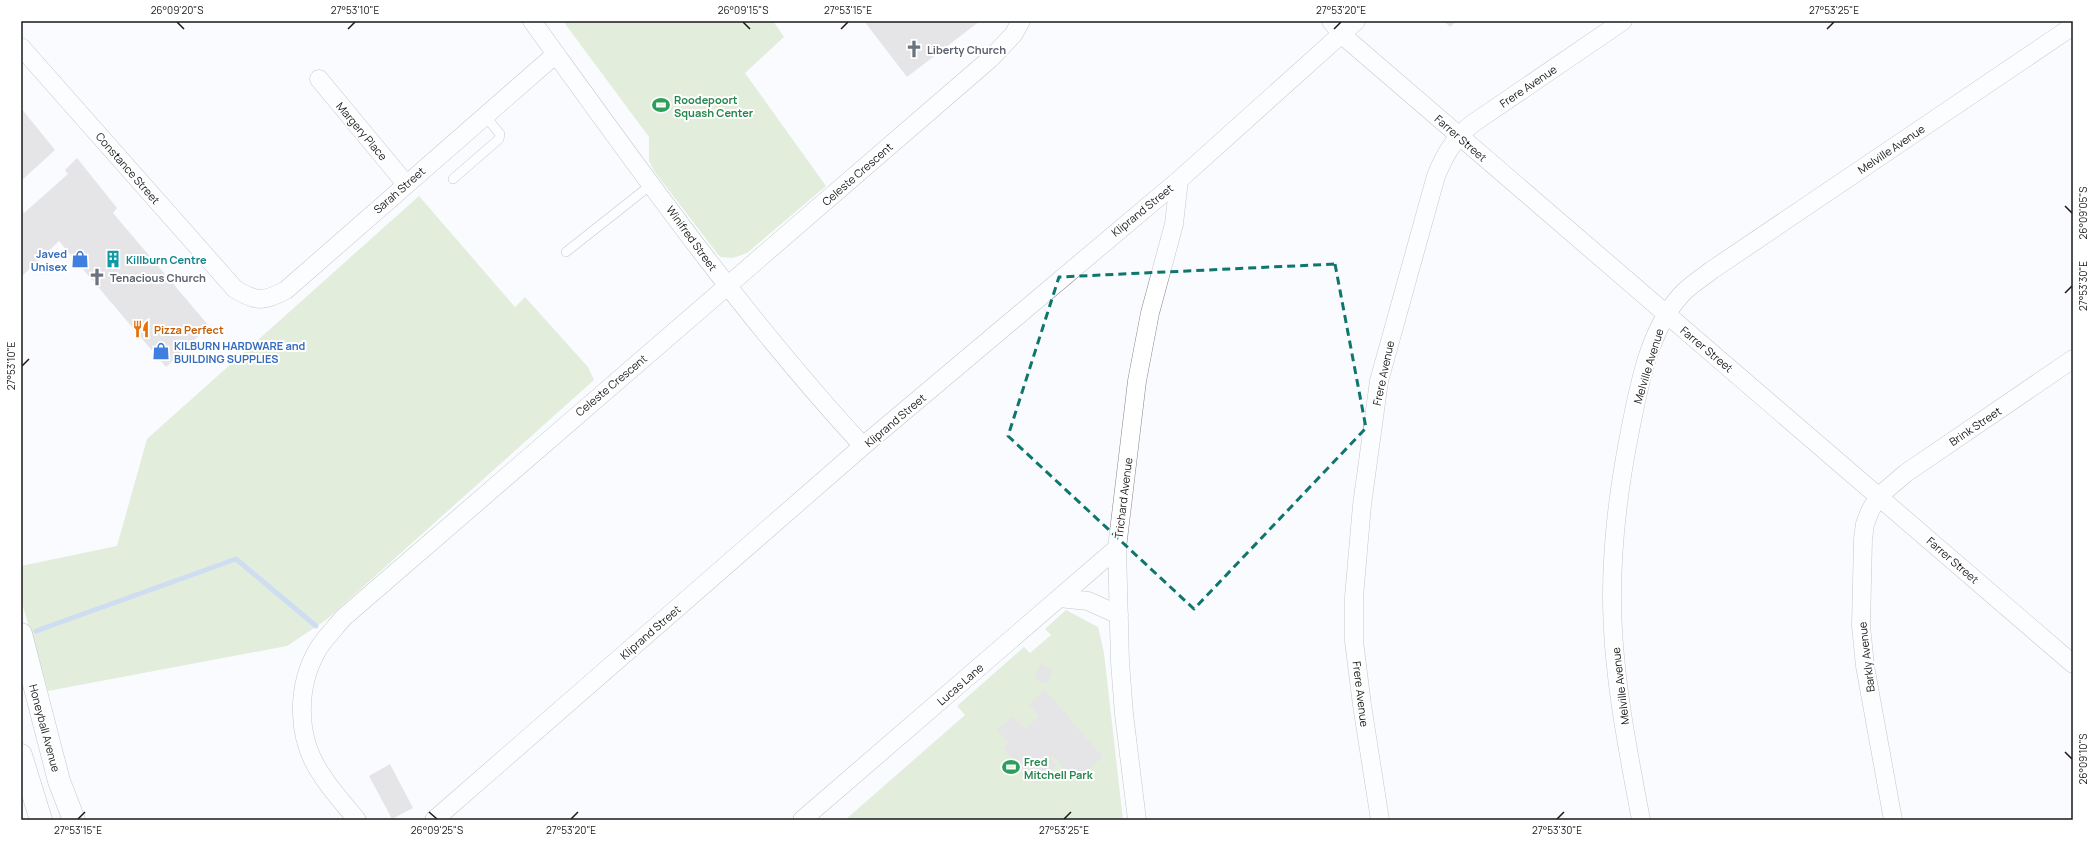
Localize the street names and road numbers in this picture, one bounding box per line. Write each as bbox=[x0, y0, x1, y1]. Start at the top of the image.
street label: Frere Avenue bbox=[1496, 61, 1560, 111]
street label: Margery Place bbox=[333, 99, 391, 164]
street label: Farrer Street bbox=[1432, 111, 1490, 165]
street label: Melville Avenue bbox=[1855, 121, 1928, 177]
street label: Constance Street bbox=[93, 129, 163, 207]
street label: Celeste Crescent bbox=[819, 139, 895, 209]
street label: Sarah Street bbox=[370, 163, 428, 217]
street label: Kliprand Street bbox=[1108, 180, 1176, 240]
street label: Winifred Street bbox=[663, 202, 721, 274]
street label: Farrer Street bbox=[1678, 323, 1736, 375]
street label: Melville Avenue bbox=[1629, 326, 1667, 405]
street label: Frere Avenue bbox=[1369, 339, 1397, 407]
street label: Celeste Crescent bbox=[572, 351, 650, 419]
street label: Kliprand Street bbox=[861, 390, 929, 450]
street label: Brink Street bbox=[1946, 403, 2004, 449]
street label: Trichard Avenue bbox=[1111, 456, 1135, 539]
street label: Farrer Street bbox=[1924, 533, 1982, 587]
street label: Kliprand Street bbox=[617, 602, 683, 662]
street label: Barkly Avenue bbox=[1854, 621, 1878, 693]
street label: Melville Avenue bbox=[1608, 646, 1632, 726]
street label: Lucas Lane bbox=[934, 659, 987, 708]
street label: Frere Avenue bbox=[1350, 660, 1373, 728]
street label: Honeyball Avenue bbox=[26, 682, 64, 774]

